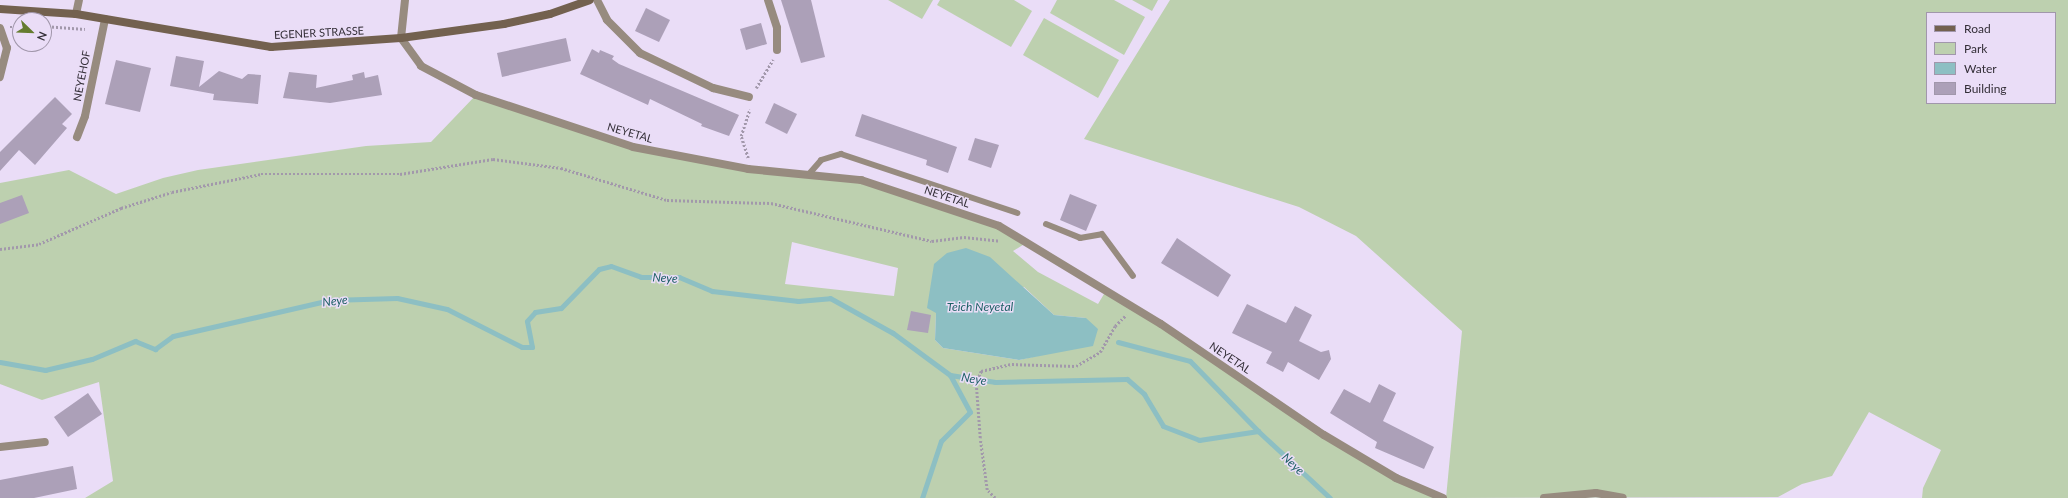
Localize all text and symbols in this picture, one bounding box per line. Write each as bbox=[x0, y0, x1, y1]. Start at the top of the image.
north arrow bbox=[12, 12, 52, 52]
legend bbox=[1926, 12, 2056, 104]
text: Road bbox=[1964, 21, 1991, 36]
street label: EGENER STRASSE bbox=[274, 24, 364, 42]
text: N bbox=[35, 30, 50, 43]
text: Park bbox=[1964, 41, 1987, 56]
street label: NEYEHOF bbox=[71, 50, 93, 102]
text: Water bbox=[1964, 61, 1997, 76]
text: Building bbox=[1964, 81, 2007, 96]
street label: NEYETAL bbox=[606, 120, 654, 146]
street label: NEYETAL bbox=[923, 183, 971, 211]
water label: Neye bbox=[652, 270, 678, 286]
water label: Neye bbox=[322, 293, 348, 309]
water label: Teich Neyetal bbox=[947, 300, 1013, 314]
street label: NEYETAL bbox=[1207, 339, 1253, 377]
water label: Neye bbox=[960, 370, 988, 388]
water label: Neye bbox=[1279, 450, 1307, 478]

